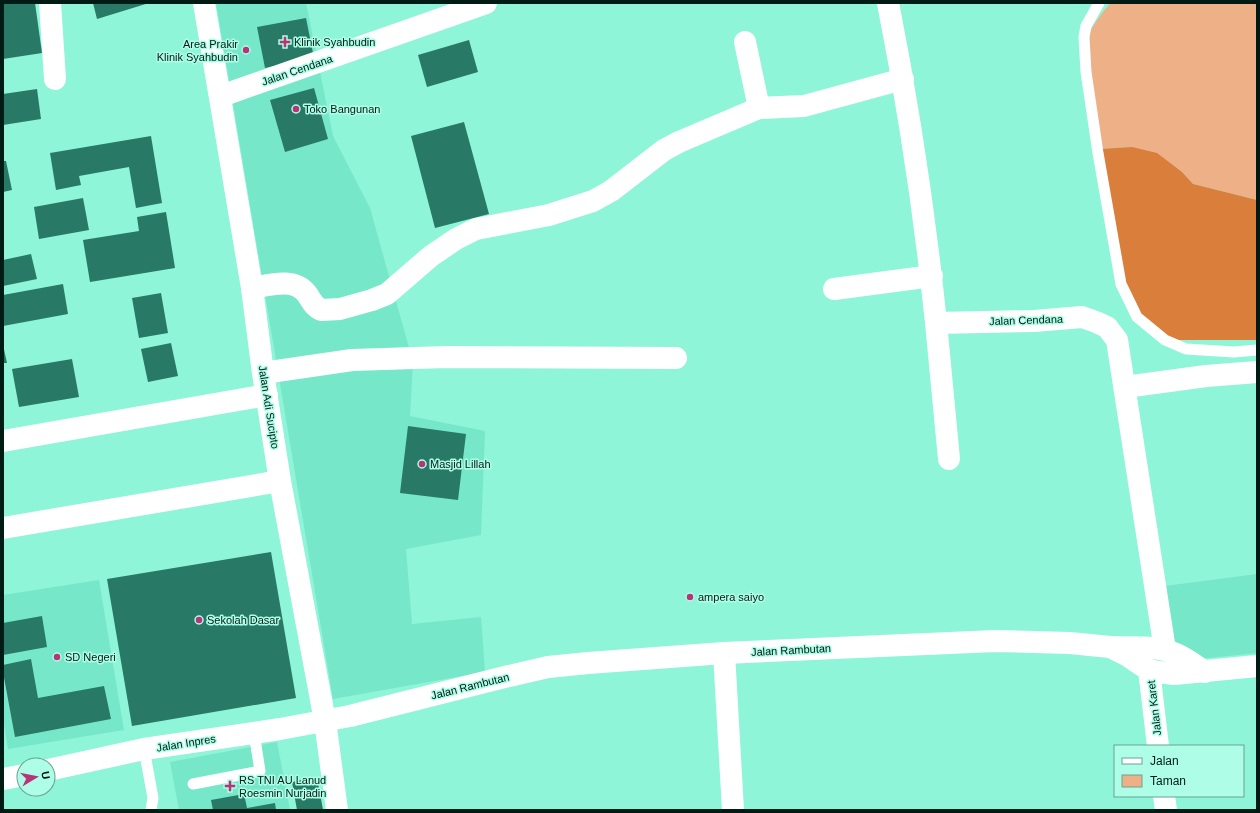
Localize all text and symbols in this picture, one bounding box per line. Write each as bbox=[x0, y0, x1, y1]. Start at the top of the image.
marker: Klinik Syahbudin bbox=[279, 36, 291, 48]
place label: Klinik Syahbudin bbox=[294, 36, 375, 48]
place label: Area Prakir Klinik Syahbudin bbox=[157, 38, 238, 63]
marker: Area Prakir Klinik Syahbudin bbox=[241, 45, 251, 55]
street label: Jalan Cendana bbox=[260, 52, 335, 88]
place label: Toko Bangunan bbox=[304, 103, 380, 115]
marker: Toko Bangunan bbox=[291, 104, 301, 114]
street label: Jalan Cendana bbox=[989, 313, 1064, 327]
street label: Jalan Adi Sucipto bbox=[256, 364, 282, 450]
place label: Masjid Lillah bbox=[430, 458, 491, 470]
marker: Masjid Lillah bbox=[417, 459, 427, 469]
place label: ampera saiyo bbox=[698, 591, 764, 603]
marker: ampera saiyo bbox=[685, 592, 695, 602]
place label: Sekolah Dasar bbox=[207, 614, 279, 626]
marker: Sekolah Dasar bbox=[194, 615, 204, 625]
street label: Jalan Rambutan bbox=[751, 642, 831, 658]
place label: SD Negeri bbox=[65, 651, 116, 663]
marker: SD Negeri bbox=[52, 652, 62, 662]
street label: Jalan Rambutan bbox=[430, 670, 510, 702]
street label: Jalan Karet bbox=[1145, 680, 1163, 736]
street label: Jalan Inpres bbox=[155, 732, 217, 754]
legend bbox=[1114, 745, 1244, 797]
text: Jalan bbox=[1150, 754, 1179, 768]
north arrow bbox=[16, 757, 56, 797]
text: U bbox=[39, 770, 52, 780]
place label: RS TNI AU Lanud Roesmin Nurjadin bbox=[239, 774, 326, 799]
text: Taman bbox=[1150, 774, 1186, 788]
marker: RS TNI AU Lanud Roesmin Nurjadin bbox=[224, 780, 236, 792]

